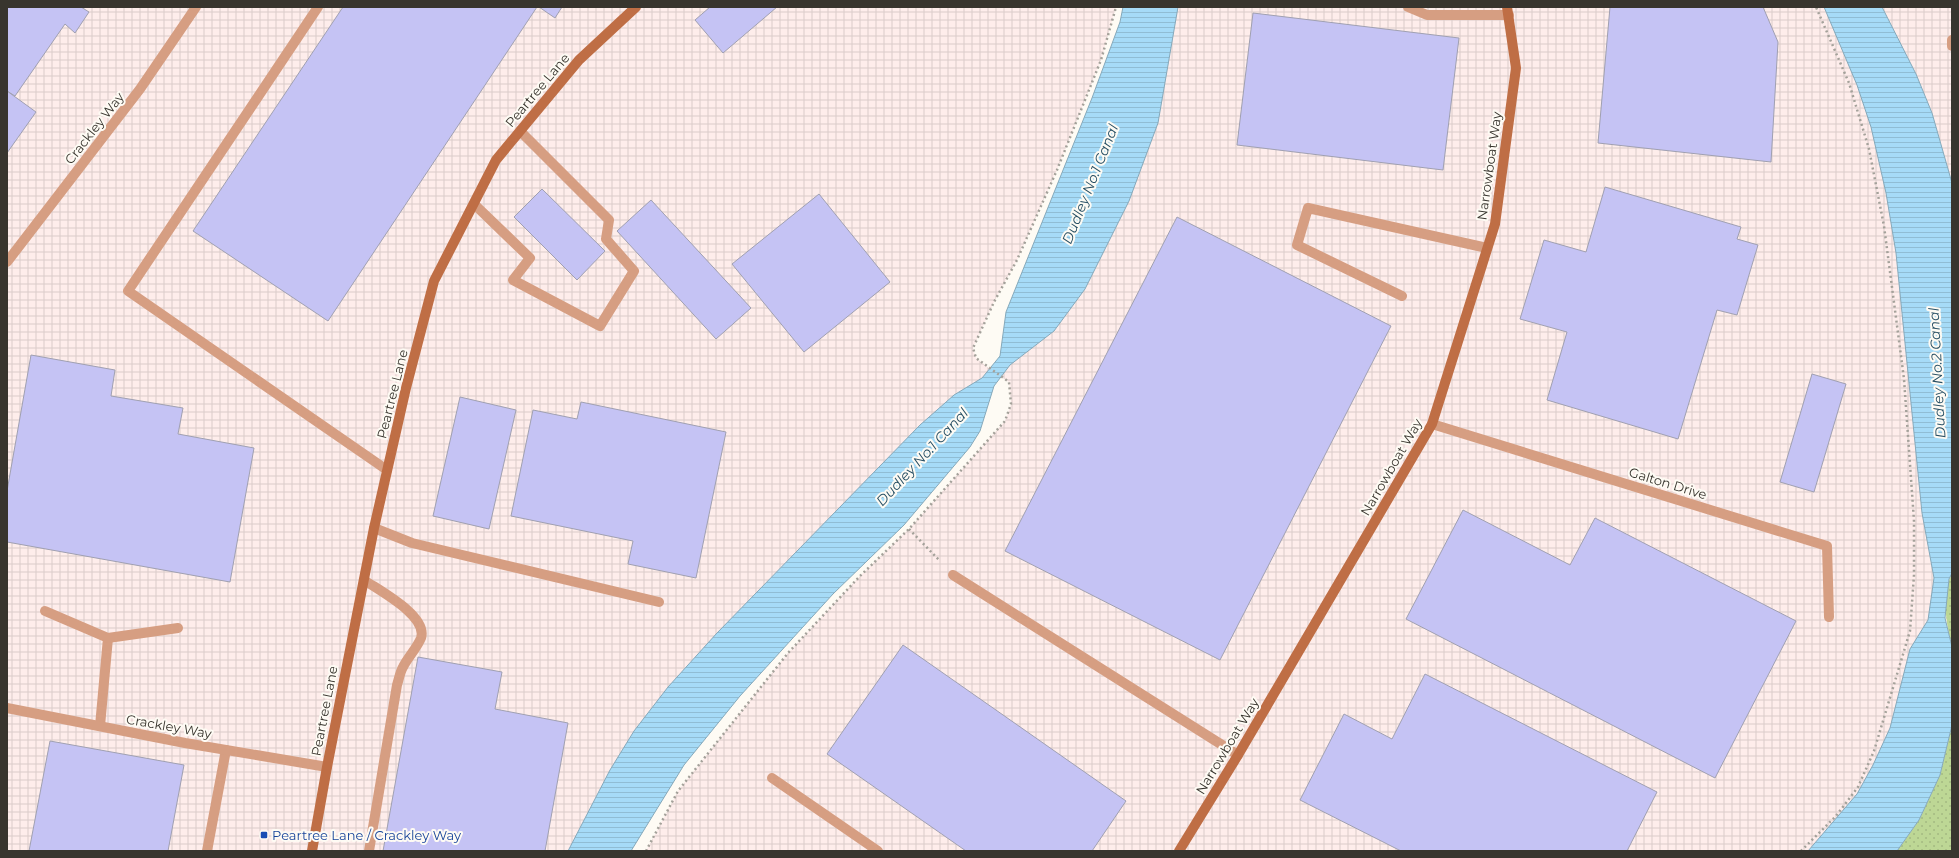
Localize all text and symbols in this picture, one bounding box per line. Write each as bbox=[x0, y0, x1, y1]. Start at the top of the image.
street label: Peartree Lane bbox=[502, 50, 573, 130]
street label: Crackley Way bbox=[61, 88, 128, 167]
street label: Narrowboat Way bbox=[1473, 110, 1505, 221]
water label: Dudley No.1 Canal bbox=[1058, 121, 1122, 246]
water label: Dudley No.2 Canal bbox=[1925, 307, 1949, 439]
street label: Peartree Lane bbox=[373, 348, 411, 440]
water label: Dudley No.1 Canal bbox=[872, 404, 972, 510]
street label: Narrowboat Way bbox=[1357, 415, 1426, 518]
street label: Galton Drive bbox=[1627, 464, 1709, 502]
street label: Peartree Lane bbox=[307, 665, 341, 757]
street label: Narrowboat Way bbox=[1192, 694, 1262, 797]
street label: Crackley Way bbox=[125, 711, 214, 742]
place label: Peartree Lane / Crackley Way bbox=[272, 827, 462, 843]
marker: Peartree Lane / Crackley Way bbox=[259, 830, 269, 840]

